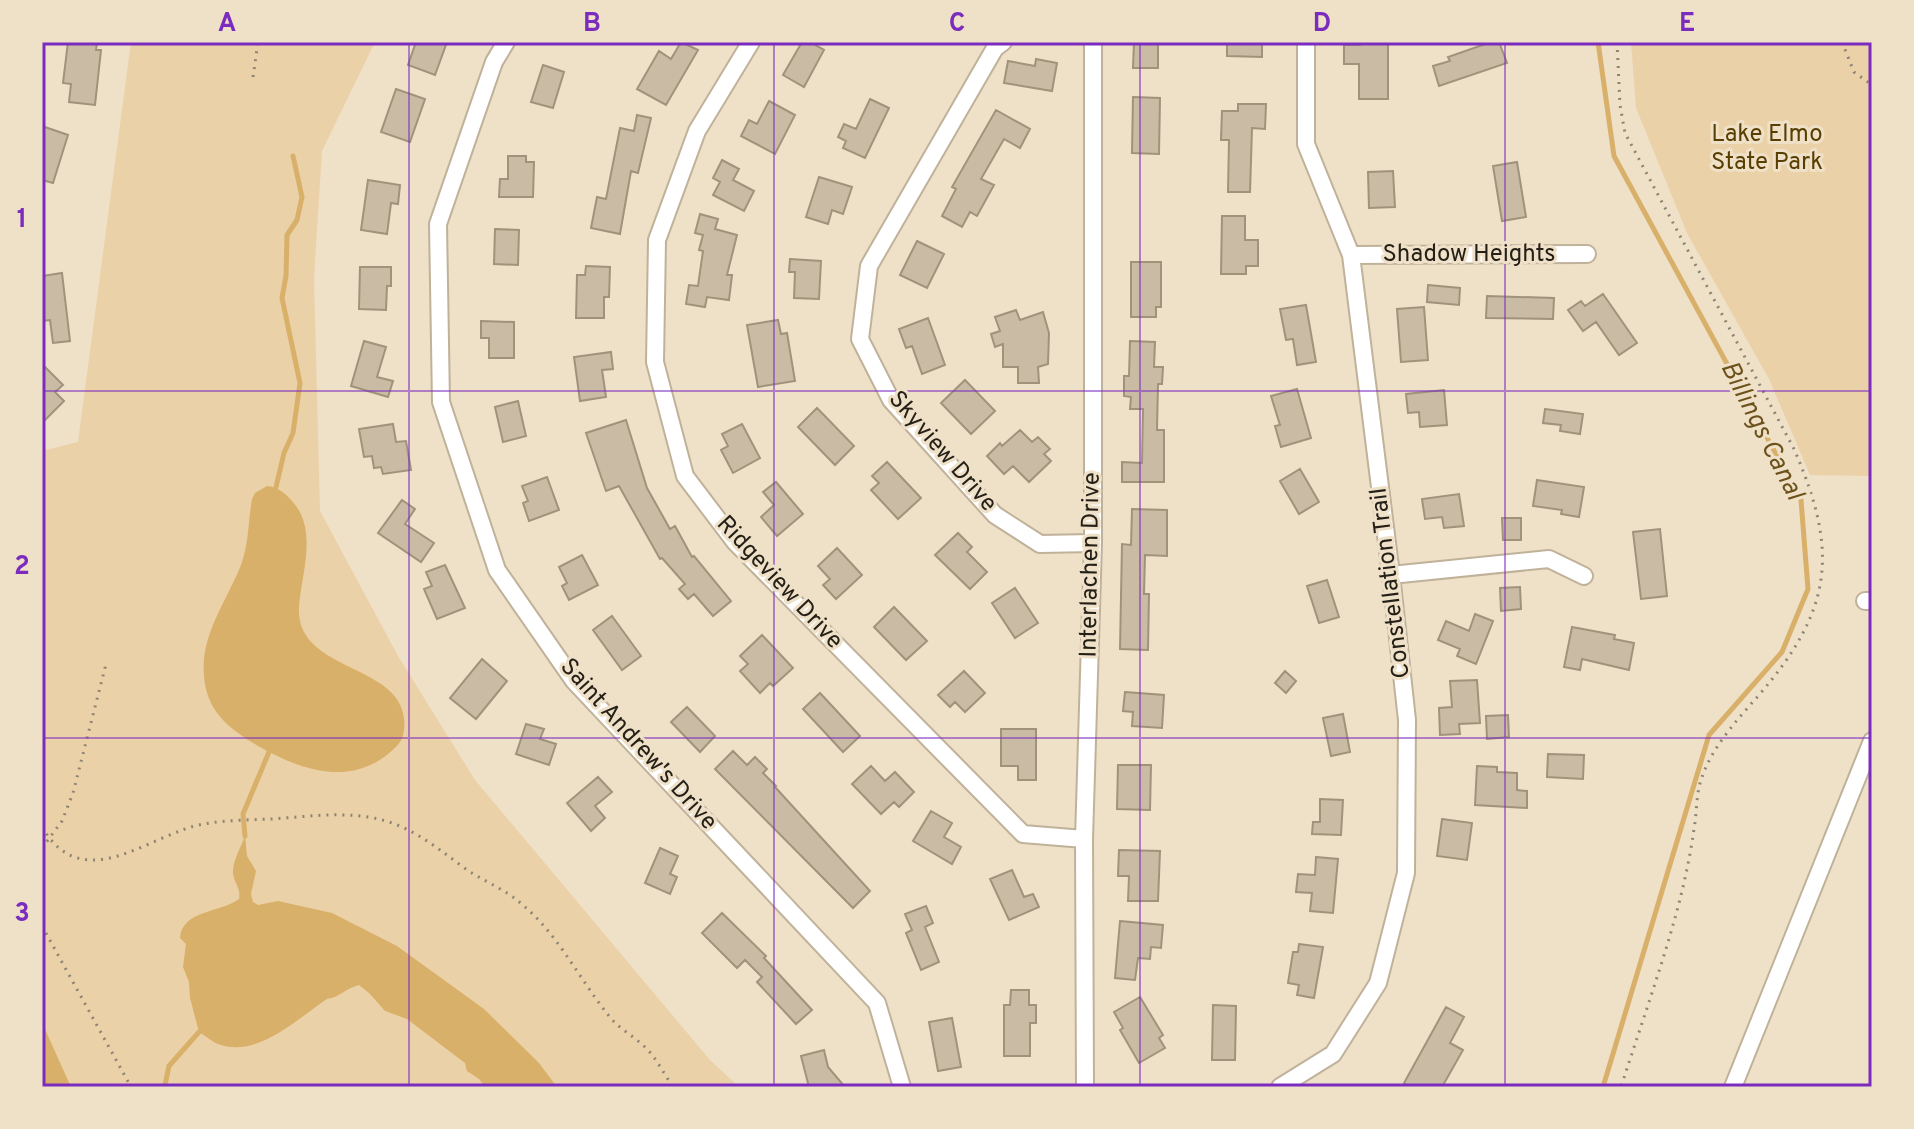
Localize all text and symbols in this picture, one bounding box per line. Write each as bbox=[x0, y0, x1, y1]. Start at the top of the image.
text: A bbox=[218, 8, 236, 41]
text: B bbox=[583, 8, 601, 41]
text: C bbox=[949, 8, 965, 41]
text: D bbox=[1313, 8, 1331, 41]
text: E bbox=[1679, 8, 1695, 41]
park label: Lake Elmo State Park bbox=[1711, 120, 1823, 178]
text: 1 bbox=[17, 204, 27, 237]
street label: Shadow Heights bbox=[1382, 240, 1556, 270]
water label: Billings Canal bbox=[1712, 356, 1811, 507]
street label: Skyview Drive bbox=[881, 385, 1003, 519]
street label: Interlachen Drive bbox=[1074, 472, 1108, 658]
street label: Constellation Trail bbox=[1364, 486, 1418, 680]
street label: Ridgeview Drive bbox=[709, 510, 849, 656]
text: 2 bbox=[14, 551, 30, 584]
street label: Saint Andrew's Drive bbox=[553, 653, 723, 837]
text: 3 bbox=[14, 898, 30, 931]

